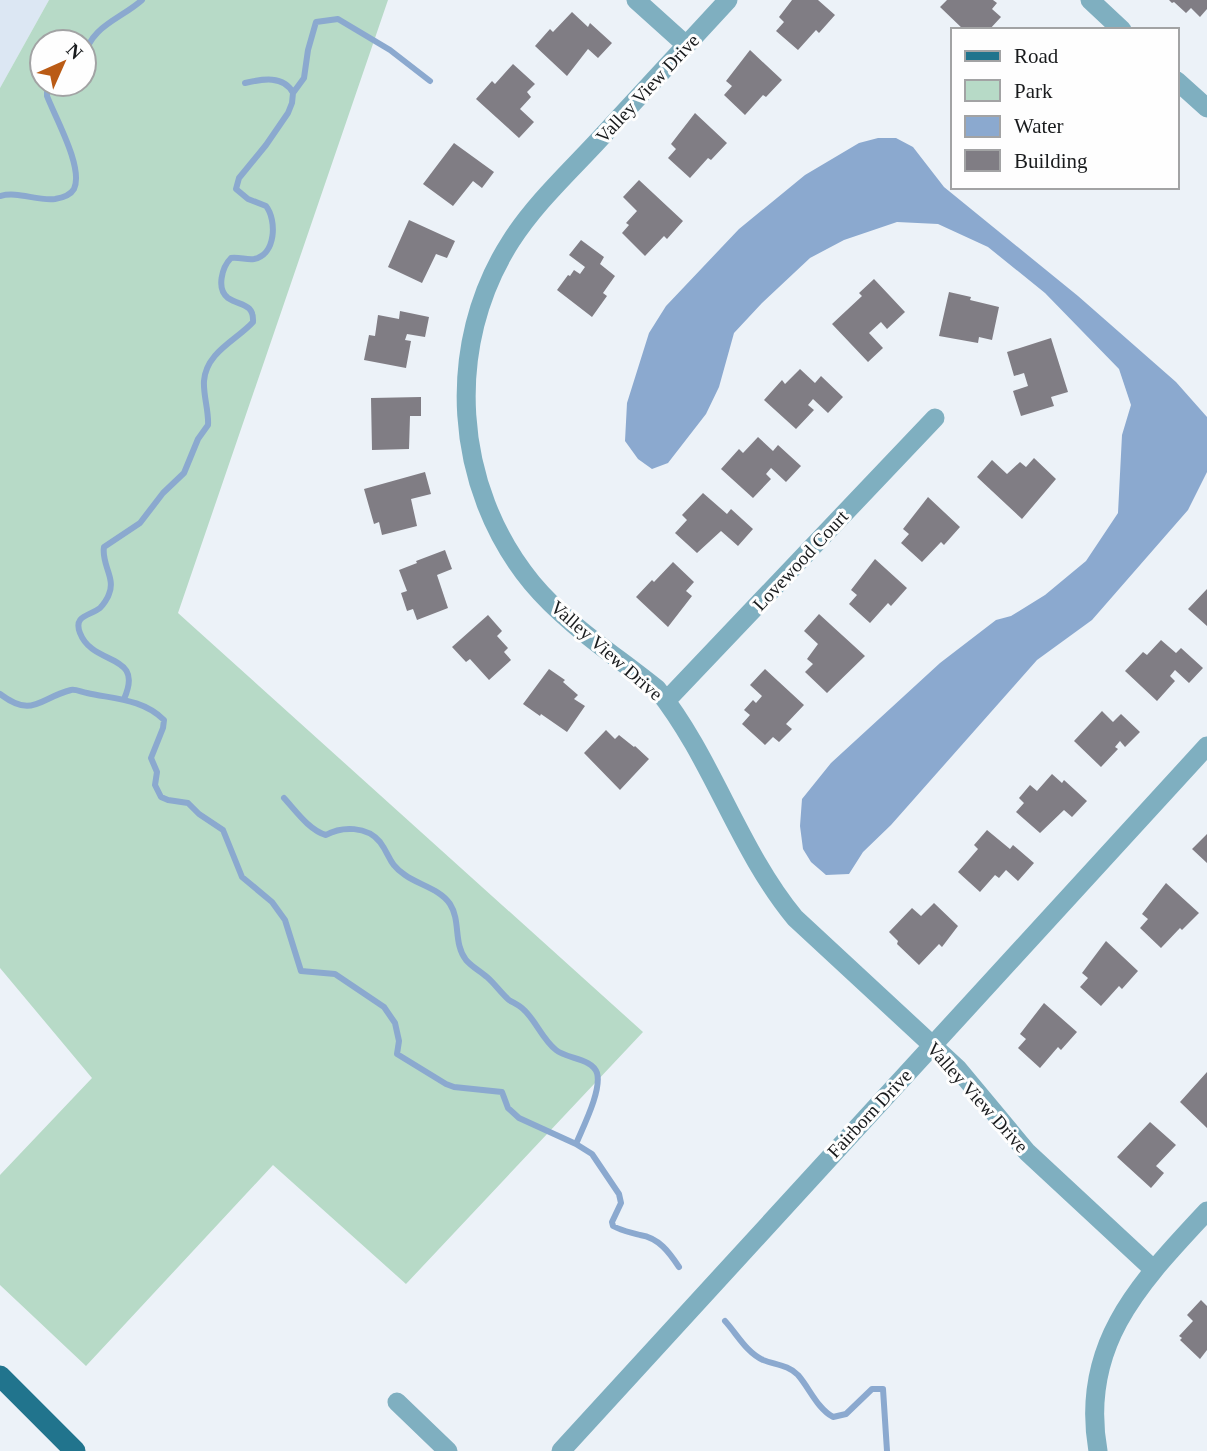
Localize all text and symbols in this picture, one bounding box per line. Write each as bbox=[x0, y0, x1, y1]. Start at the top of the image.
north arrow bbox=[28, 28, 98, 98]
legend bbox=[951, 28, 1179, 189]
street label: Valley View Drive bbox=[592, 30, 703, 147]
text: N bbox=[62, 39, 87, 64]
text: Road bbox=[1014, 44, 1059, 68]
text: Park bbox=[1014, 79, 1053, 103]
text: Water bbox=[1014, 114, 1064, 138]
text: Building bbox=[1014, 149, 1088, 173]
street label: Lovewood Court bbox=[749, 505, 853, 615]
street label: Valley View Drive bbox=[547, 596, 667, 705]
street label: Valley View Drive bbox=[923, 1038, 1033, 1157]
street label: Fairborn Drive bbox=[823, 1065, 916, 1162]

